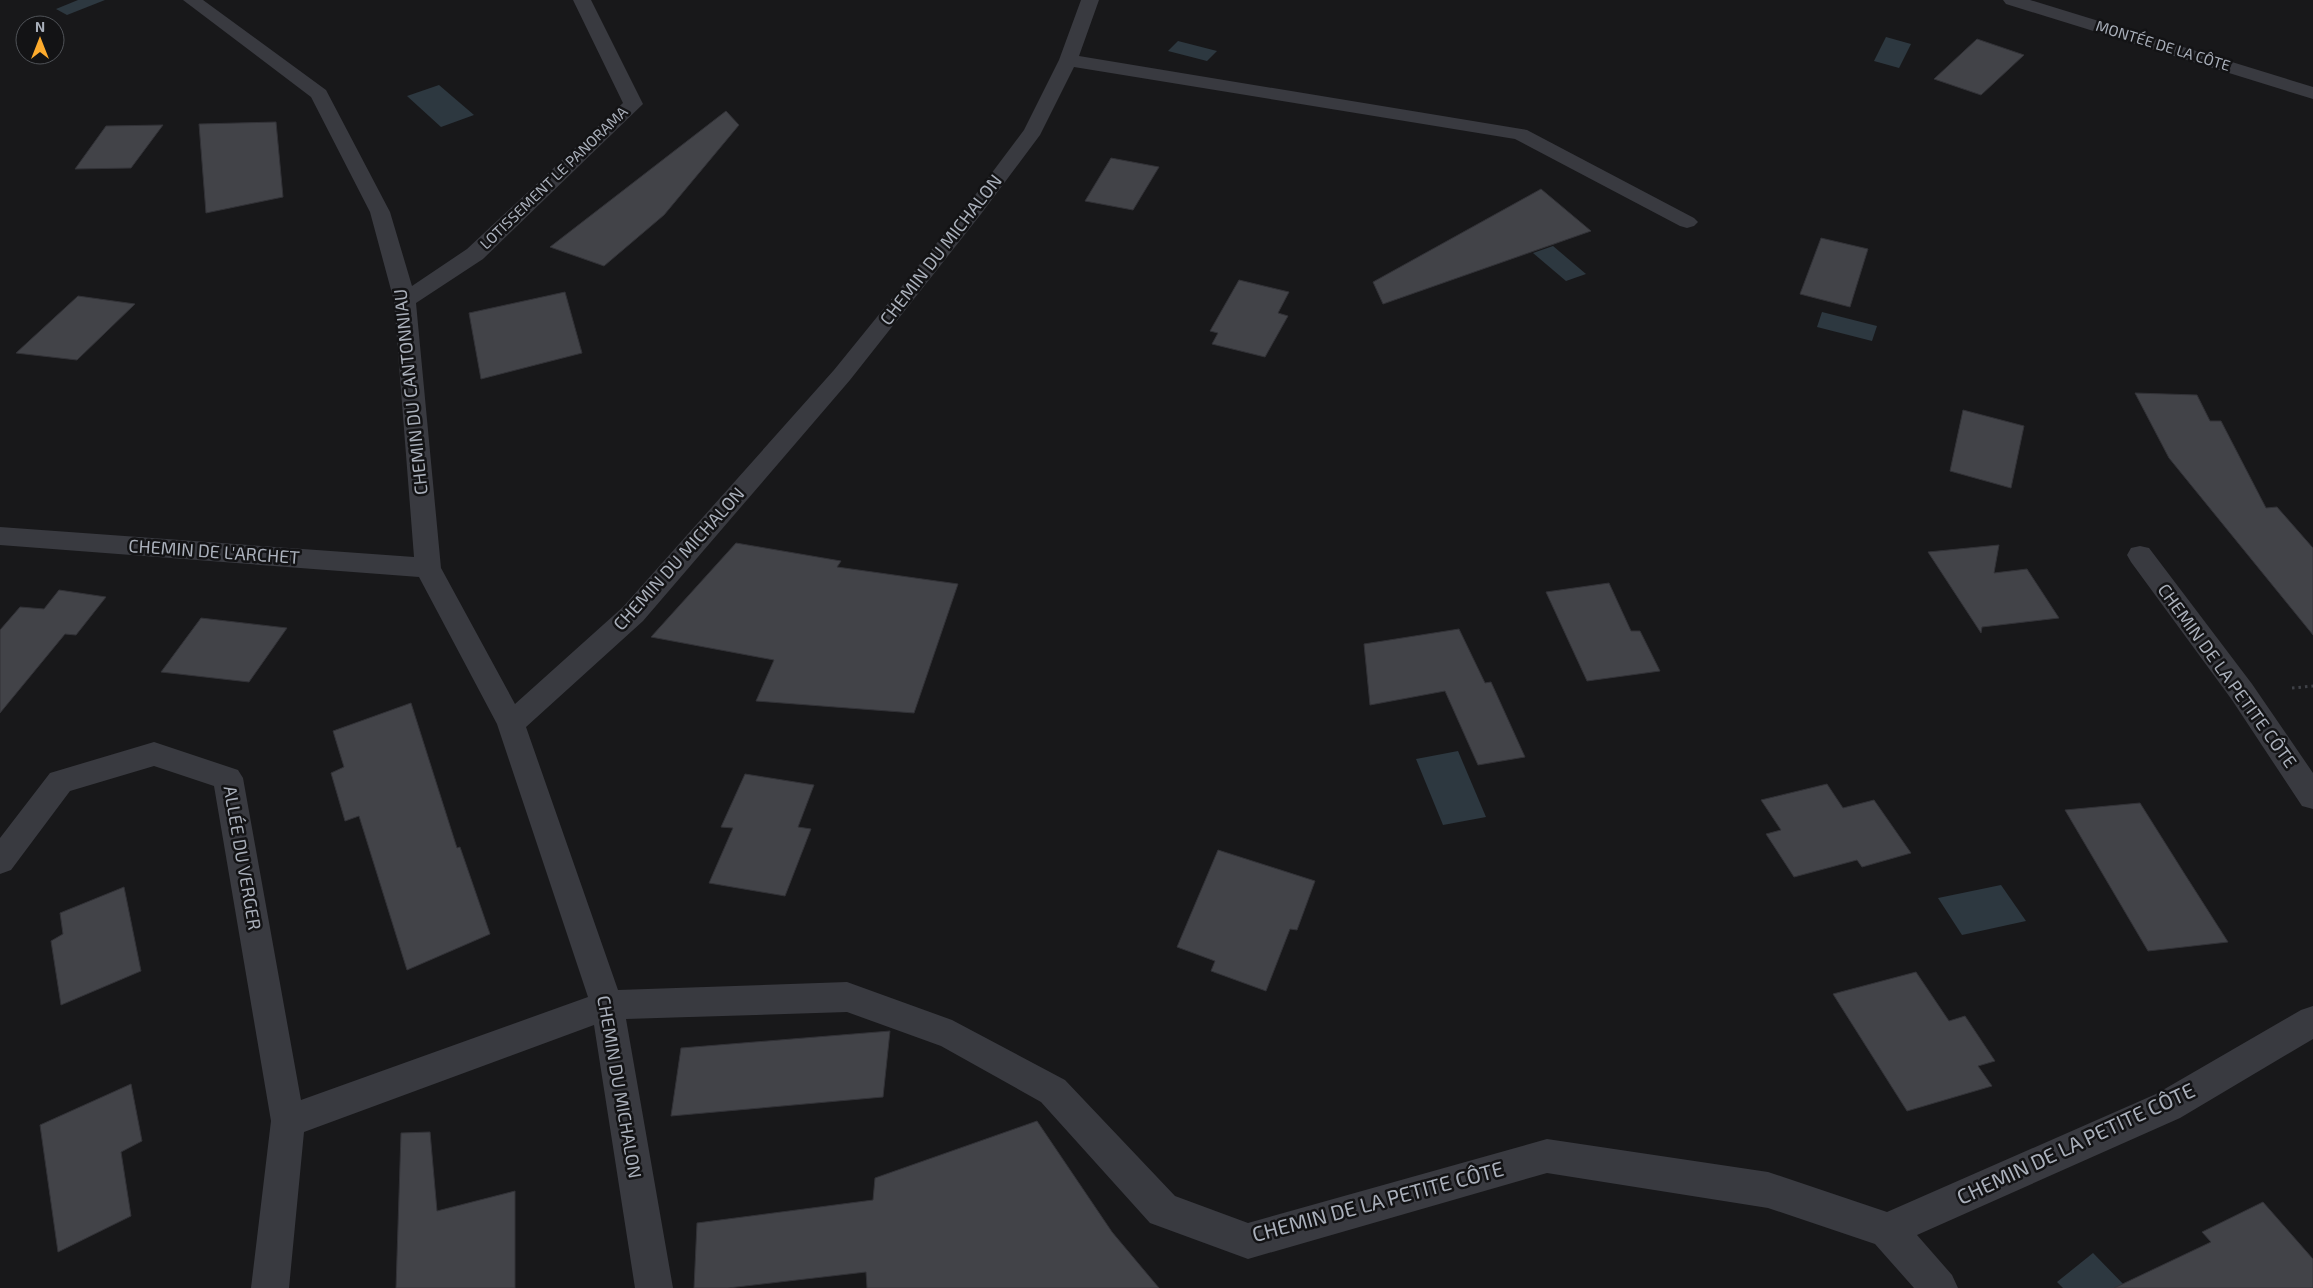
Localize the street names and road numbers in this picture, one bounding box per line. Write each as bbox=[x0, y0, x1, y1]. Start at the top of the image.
street label: MONTÉE DE LA CÔTE bbox=[2094, 16, 2233, 74]
street label: LOTISSEMENT LE PANORAMA bbox=[476, 102, 631, 252]
street label: CHEMIN DU MICHALON bbox=[875, 170, 1006, 329]
street label: CHEMIN DU CANTONNIAU bbox=[388, 288, 432, 496]
street label: CHEMIN DU MICHALON bbox=[608, 482, 748, 635]
street label: CHEMIN DE L'ARCHET bbox=[128, 534, 301, 568]
street label: CHEMIN DE LA PETITE CÔTE bbox=[2154, 579, 2302, 772]
street label: ALLÉE DU VERGER bbox=[219, 784, 267, 932]
street label: CHEMIN DU MICHALON bbox=[593, 994, 647, 1180]
street label: CHEMIN DE LA PETITE CÔTE bbox=[1952, 1076, 2198, 1209]
street label: CHEMIN DE LA PETITE CÔTE bbox=[1249, 1155, 1506, 1246]

